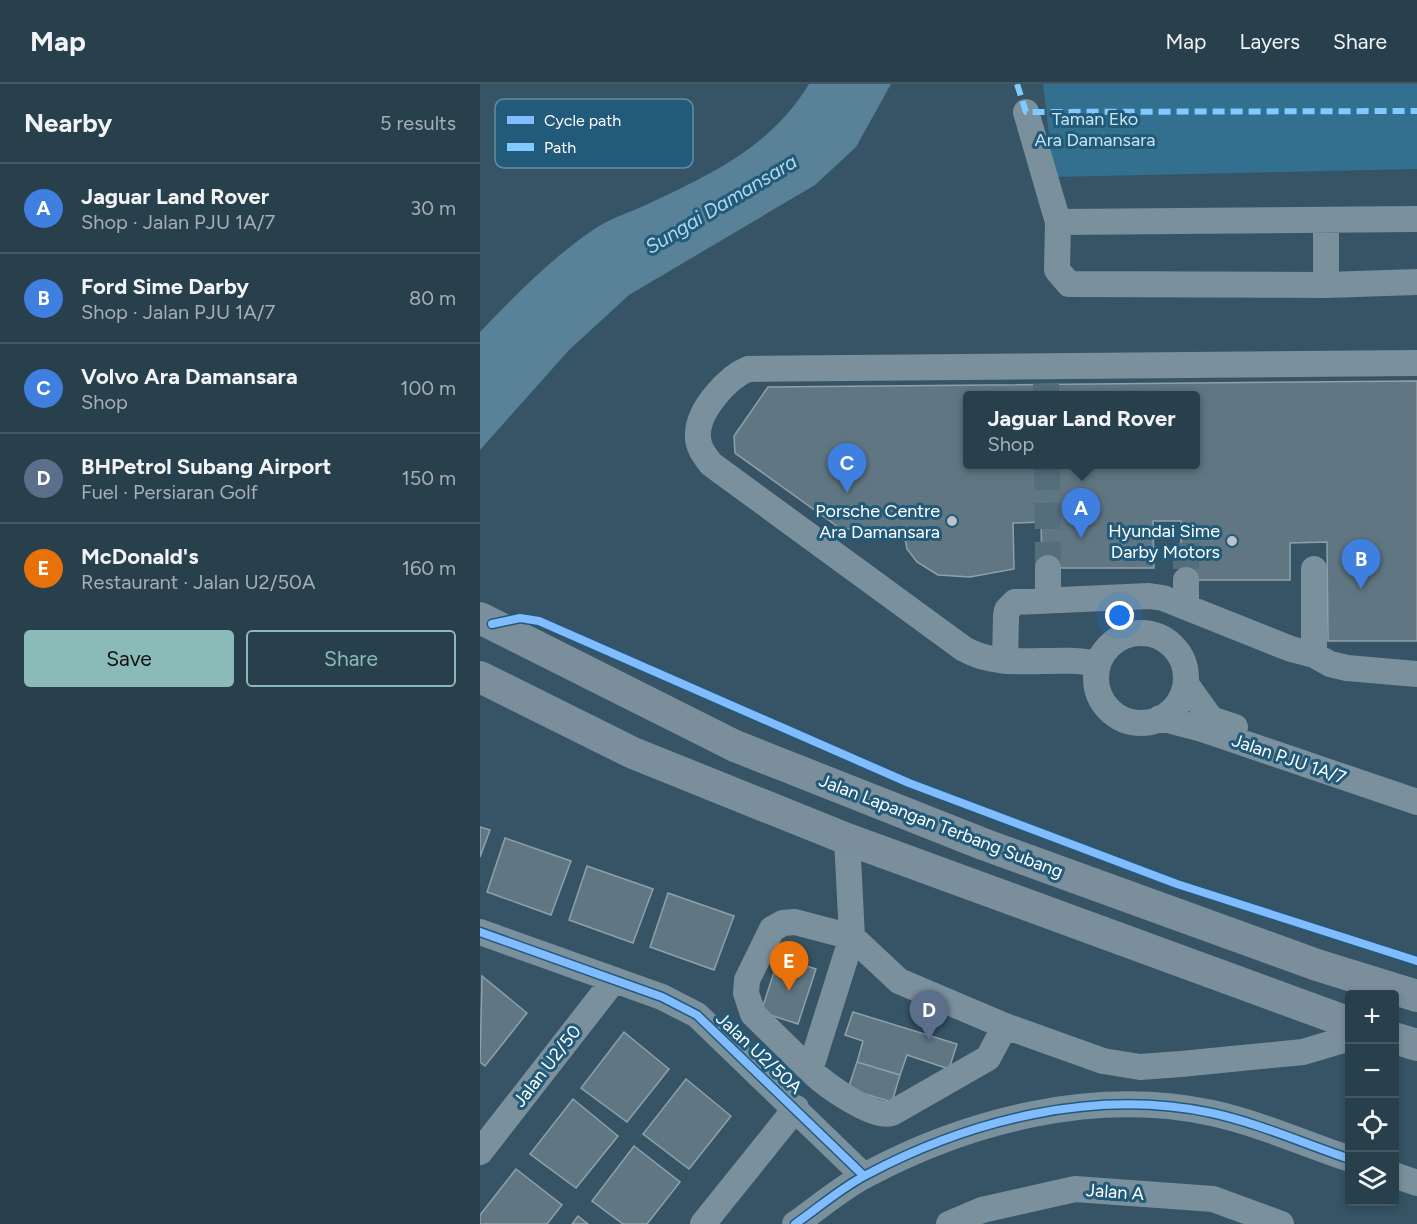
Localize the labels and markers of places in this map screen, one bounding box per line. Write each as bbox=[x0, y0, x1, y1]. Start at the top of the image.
pin: C bbox=[828, 444, 866, 493]
pin: A bbox=[1062, 488, 1100, 538]
place label: Porsche Centre Ara Damansara bbox=[815, 500, 940, 543]
marker: Porsche Centre Ara Damansara bbox=[945, 514, 959, 528]
place label: Hyundai Sime Darby Motors bbox=[1108, 520, 1220, 563]
marker: Hyundai Sime Darby Motors bbox=[1225, 534, 1239, 548]
pin: B bbox=[1342, 540, 1380, 589]
pin: E bbox=[770, 942, 808, 991]
pin: D bbox=[910, 990, 948, 1040]

